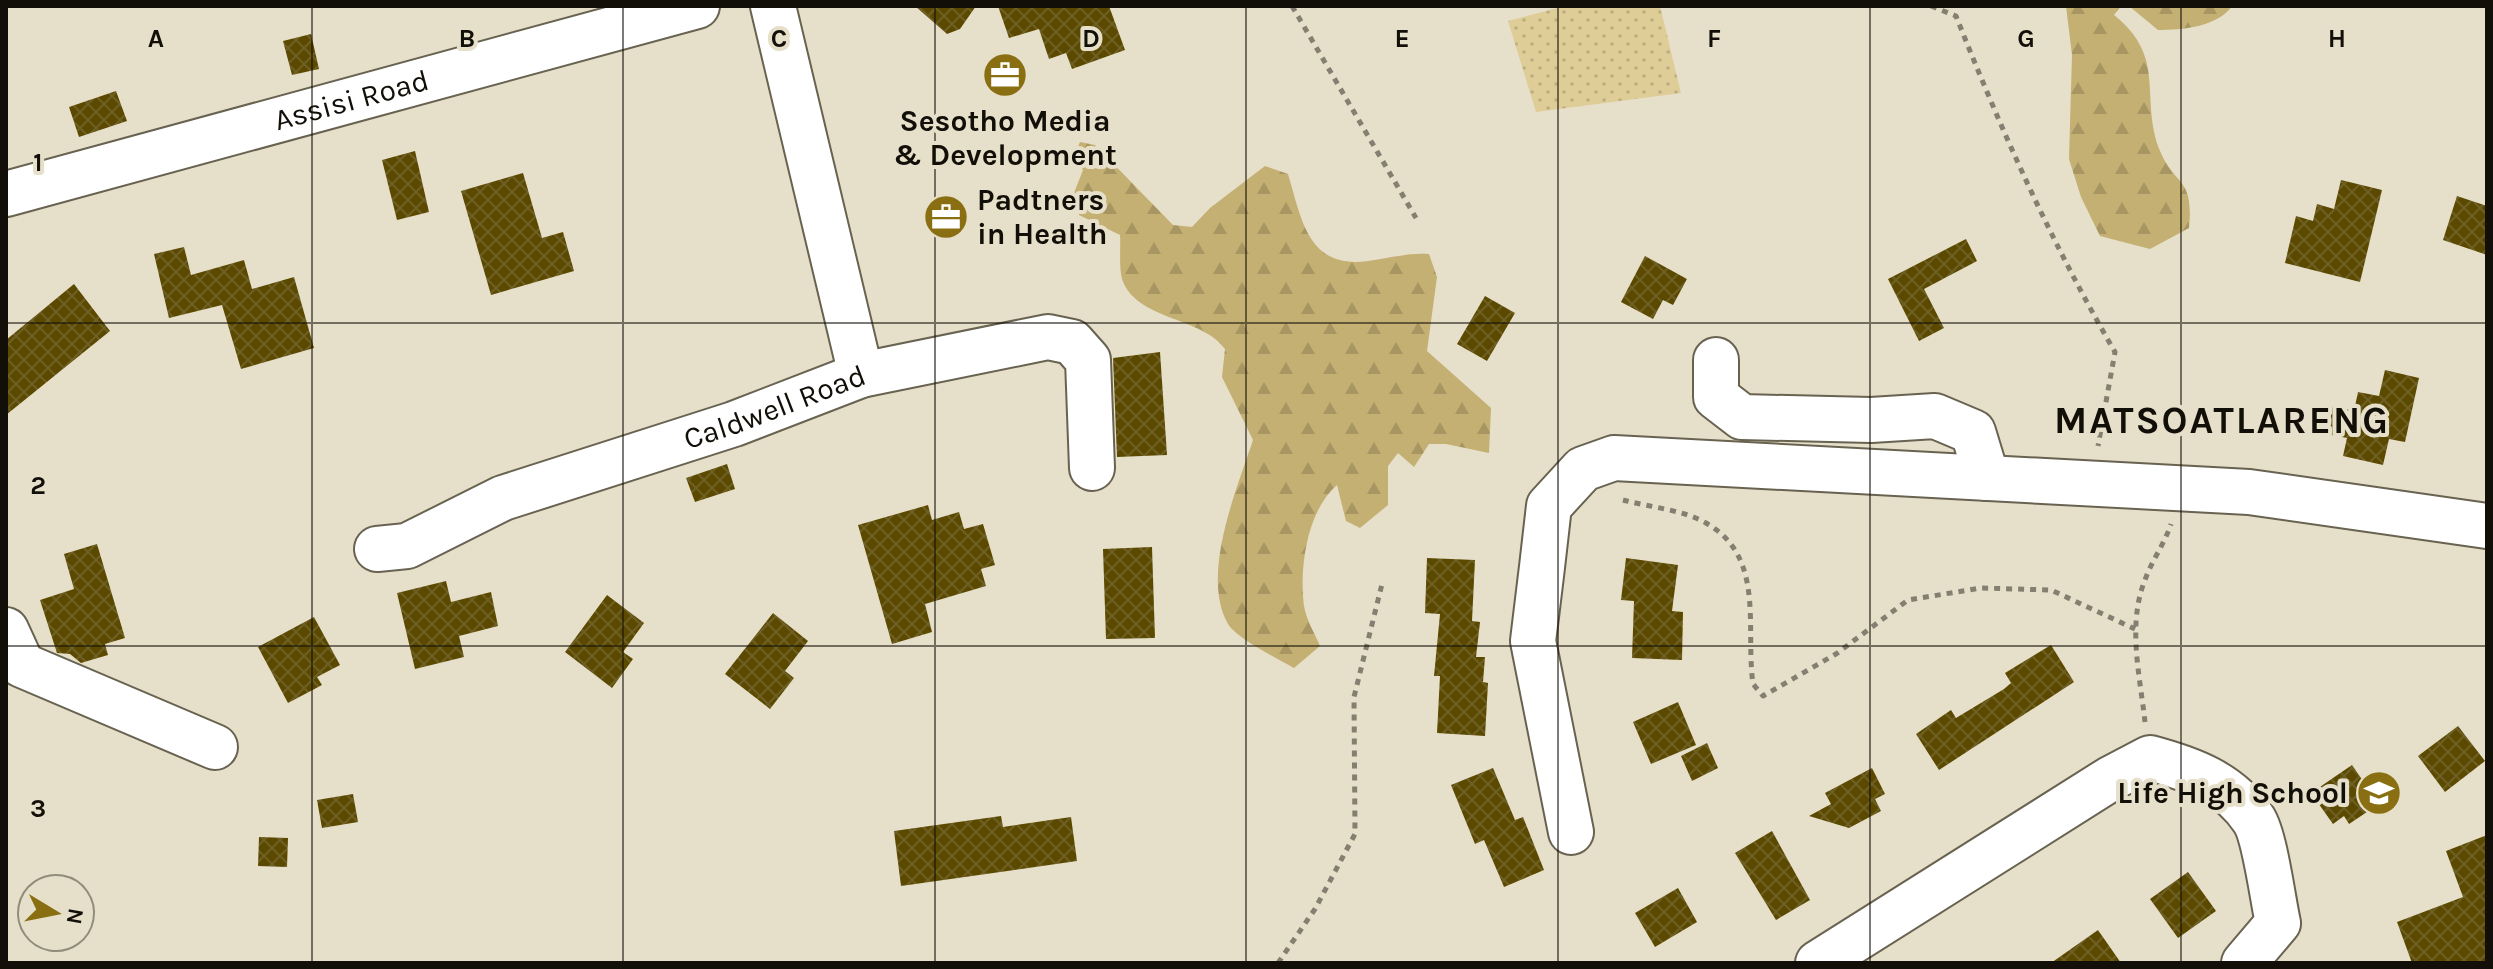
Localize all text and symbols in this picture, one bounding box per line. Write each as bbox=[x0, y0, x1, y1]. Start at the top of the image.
text: A bbox=[148, 23, 164, 54]
text: B bbox=[459, 23, 475, 54]
text: C bbox=[771, 23, 787, 54]
text: D bbox=[1082, 23, 1100, 54]
text: E bbox=[1394, 23, 1410, 54]
text: F bbox=[1707, 23, 1721, 54]
text: G bbox=[2017, 23, 2035, 54]
text: H bbox=[2328, 23, 2346, 54]
office icon: Sesotho Media & Development bbox=[981, 51, 1029, 99]
street label: Assisi Road bbox=[270, 62, 433, 138]
place label: Sesotho Media & Development bbox=[893, 103, 1117, 173]
text: 1 bbox=[33, 147, 43, 178]
place label: Padtners in Health bbox=[977, 182, 1107, 252]
office icon: Padtners in Health bbox=[922, 193, 970, 241]
street label: Caldwell Road bbox=[679, 357, 871, 457]
district label: MATSOATLARENG bbox=[2054, 398, 2390, 443]
text: 2 bbox=[30, 470, 46, 501]
school or university icon: Life High School bbox=[2355, 769, 2403, 817]
place label: Life High School bbox=[2117, 775, 2348, 811]
text: 3 bbox=[30, 793, 46, 824]
north arrow bbox=[16, 873, 96, 953]
text: N bbox=[61, 906, 89, 926]

